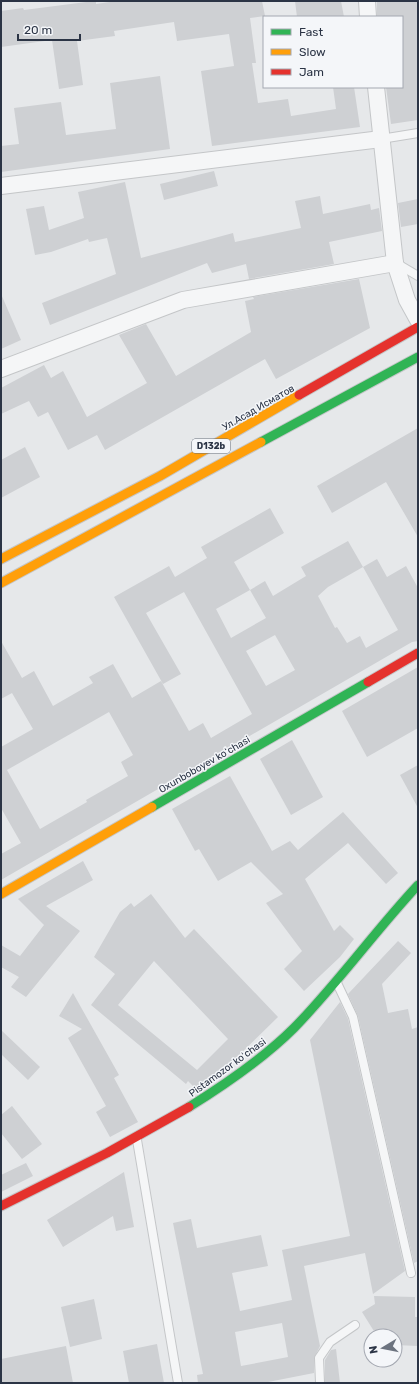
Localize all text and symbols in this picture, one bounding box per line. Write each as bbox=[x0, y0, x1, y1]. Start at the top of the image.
scale bar bbox=[18, 16, 80, 42]
legend bbox=[263, 16, 403, 88]
text: 20 m bbox=[24, 23, 52, 37]
text: Fast bbox=[299, 25, 323, 39]
text: Slow bbox=[299, 45, 326, 59]
text: Jam bbox=[299, 65, 324, 79]
street label: Ул.Асад Исматов bbox=[220, 382, 297, 433]
road number: D132b bbox=[192, 439, 230, 453]
street label: Oxunboboyev koʻchasi bbox=[157, 734, 252, 796]
street label: Pistamozor koʻchasi bbox=[187, 1036, 268, 1100]
north arrow bbox=[363, 1328, 403, 1368]
text: N bbox=[367, 1345, 381, 1355]

